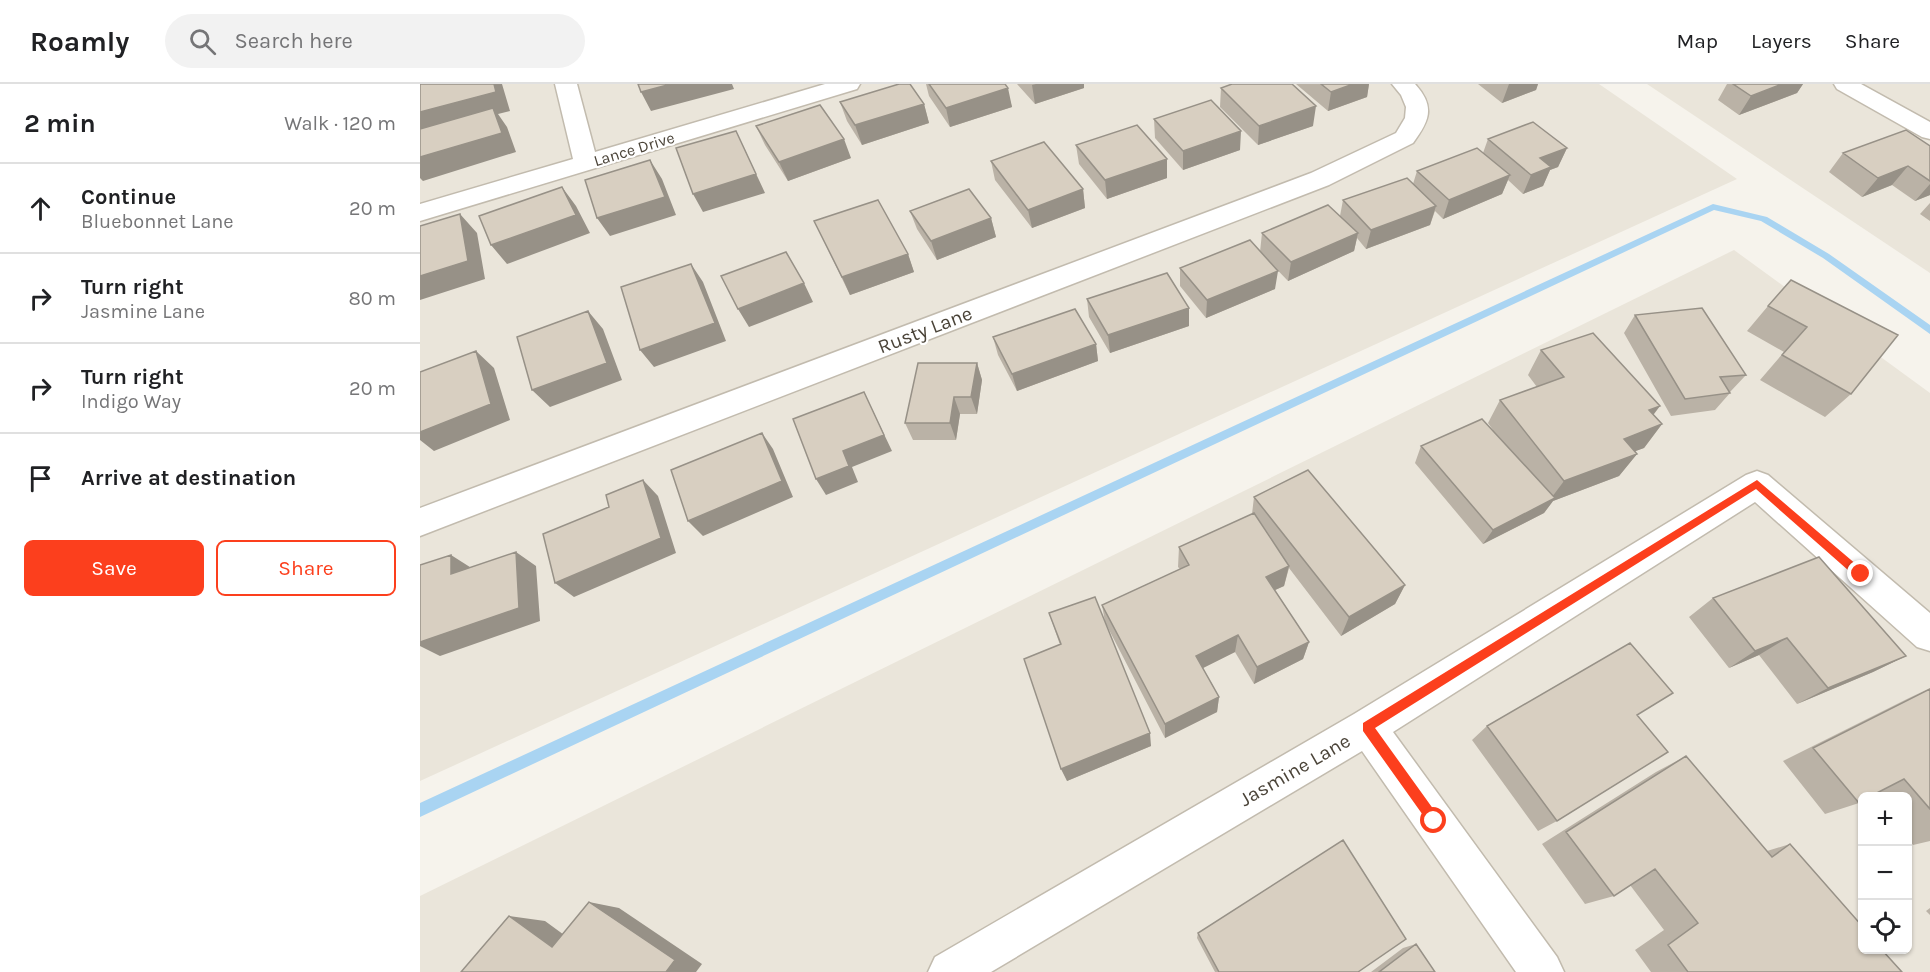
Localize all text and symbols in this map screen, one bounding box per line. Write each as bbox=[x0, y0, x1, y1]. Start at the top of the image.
search box bbox=[165, 14, 585, 68]
text: Roamly bbox=[30, 25, 129, 58]
icon: search bbox=[186, 25, 219, 58]
text: Search here bbox=[234, 28, 353, 54]
text: Map bbox=[1676, 29, 1718, 53]
text: Layers bbox=[1751, 29, 1812, 53]
text: Share bbox=[1845, 29, 1900, 53]
text: 2 min bbox=[24, 108, 96, 139]
text: Walk · 120 m bbox=[284, 112, 396, 135]
street label: Lance Drive bbox=[591, 128, 677, 170]
text: Continue bbox=[81, 184, 176, 210]
icon: ahead bbox=[24, 192, 57, 225]
text: 20 m bbox=[349, 197, 396, 220]
text: Bluebonnet Lane bbox=[81, 210, 234, 233]
text: Turn right bbox=[81, 274, 184, 300]
icon: right bbox=[24, 282, 57, 315]
text: 80 m bbox=[348, 287, 396, 310]
text: Jasmine Lane bbox=[81, 300, 205, 323]
street label: Rusty Lane bbox=[875, 301, 975, 359]
text: Turn right bbox=[81, 364, 184, 390]
icon: right bbox=[24, 372, 57, 405]
text: 20 m bbox=[349, 377, 396, 400]
text: Indigo Way bbox=[81, 390, 181, 413]
icon: arrive bbox=[24, 462, 57, 495]
text: Arrive at destination bbox=[81, 465, 296, 491]
button: Save bbox=[24, 540, 204, 596]
button: Share bbox=[216, 540, 396, 596]
route end bbox=[1847, 560, 1873, 586]
street label: Jasmine Lane bbox=[1236, 729, 1354, 811]
map controls bbox=[1858, 792, 1912, 954]
button: + bbox=[1858, 792, 1912, 846]
route start bbox=[1420, 807, 1446, 833]
button: − bbox=[1858, 846, 1912, 900]
button: locate bbox=[1858, 900, 1912, 954]

